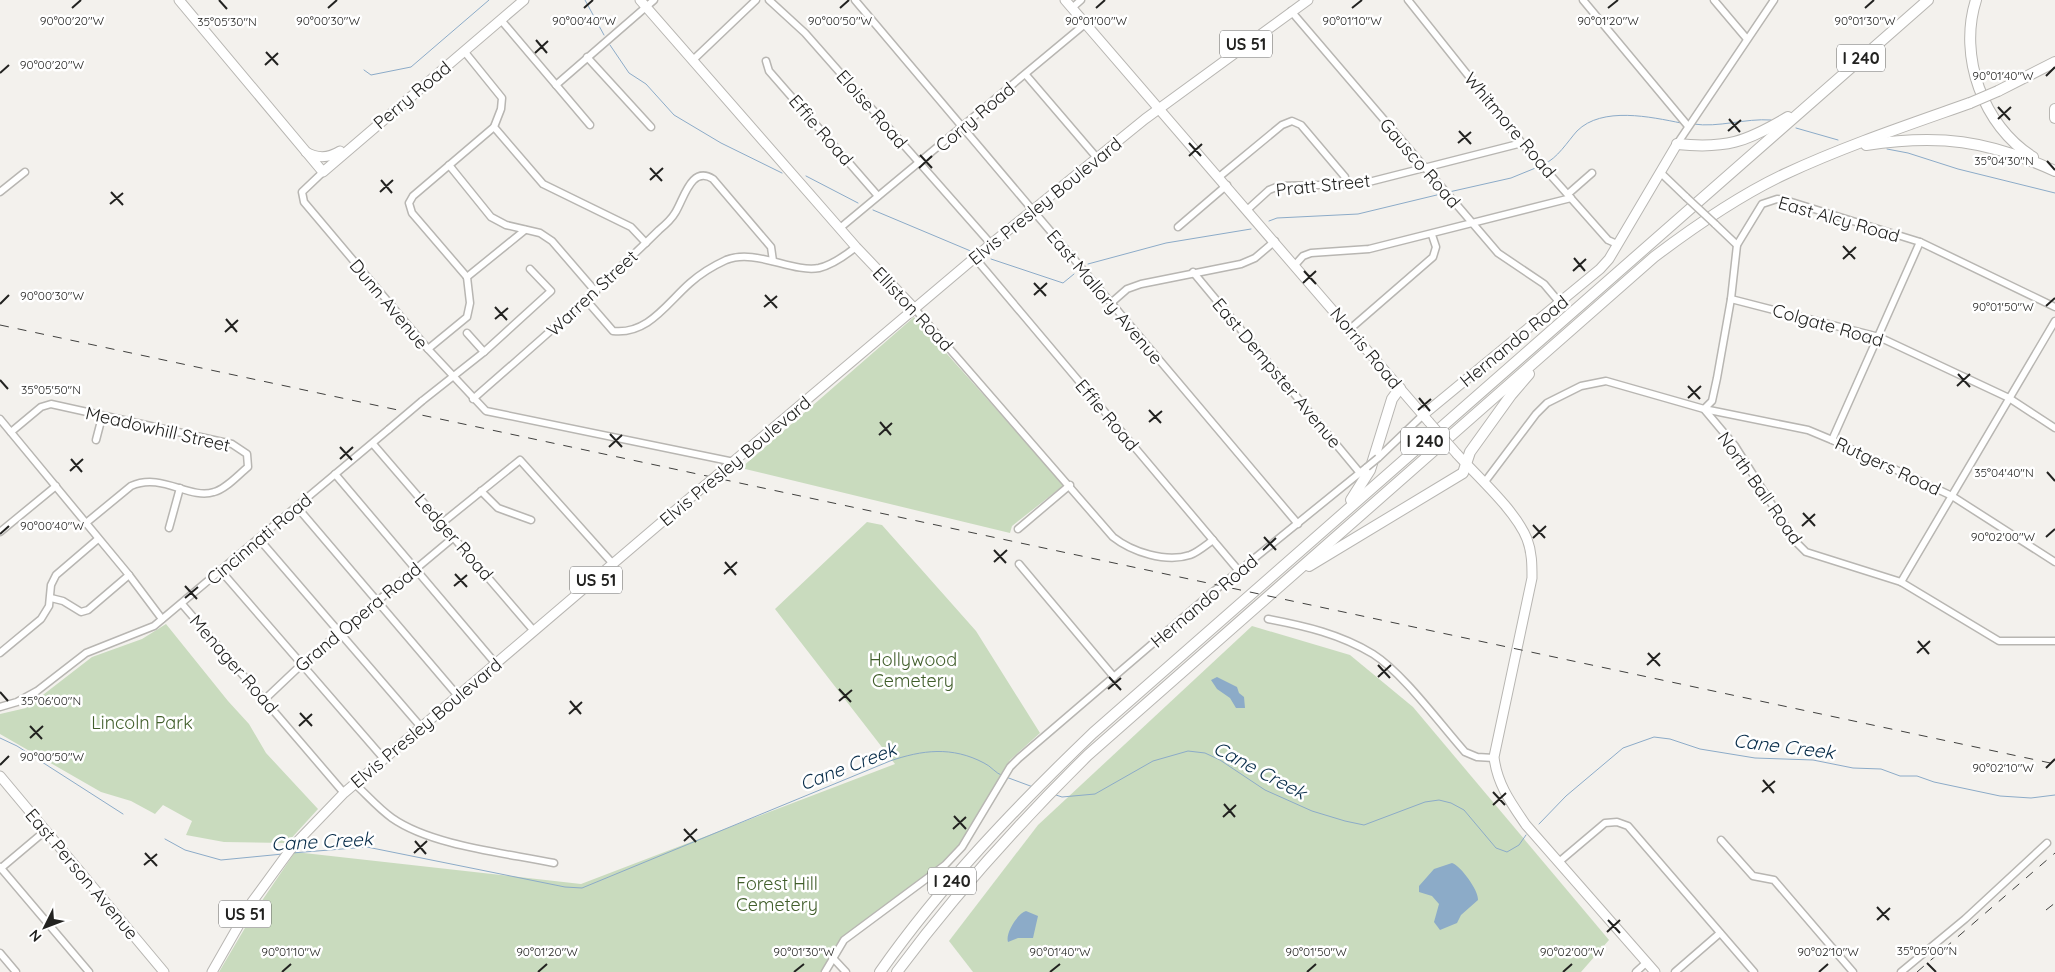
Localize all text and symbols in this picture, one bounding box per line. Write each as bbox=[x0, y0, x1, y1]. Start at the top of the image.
text: 90°00'20"W bbox=[40, 13, 105, 28]
text: 90°00'30"W bbox=[296, 13, 360, 28]
text: 90°00'40"W bbox=[552, 13, 616, 28]
text: 90°00'50"W bbox=[808, 13, 873, 28]
text: 90°01'00"W bbox=[1065, 13, 1127, 28]
text: 90°01'10"W bbox=[1322, 13, 1382, 28]
text: 90°01'20"W bbox=[1577, 13, 1639, 28]
text: 90°01'30"W bbox=[1834, 13, 1896, 28]
text: 35°05'30"N bbox=[197, 14, 257, 29]
road number: US 51 bbox=[1220, 31, 1272, 58]
road number: I 240 bbox=[1837, 44, 1885, 72]
street label: Perry Road bbox=[368, 56, 456, 134]
text: 90°00'20"W bbox=[20, 57, 85, 72]
street label: Eloise Road bbox=[831, 65, 913, 153]
street label: Whitmore Road bbox=[1459, 67, 1561, 183]
text: 90°01'40"W bbox=[1972, 68, 2034, 83]
street label: Corry Road bbox=[931, 77, 1019, 157]
street label: Effie Road bbox=[784, 90, 858, 170]
street label: Gausco Road bbox=[1375, 113, 1465, 213]
street label: Elvis Presley Boulevard bbox=[964, 132, 1126, 270]
text: 35°04'30"N bbox=[1974, 153, 2034, 168]
street label: Pratt Street bbox=[1275, 169, 1371, 201]
street label: East Alcy Road bbox=[1776, 191, 1902, 247]
street label: East Mallory Avenue bbox=[1042, 225, 1168, 369]
street label: Warren Street bbox=[542, 245, 642, 341]
street label: Dunn Avenue bbox=[345, 254, 433, 354]
street label: Elliston Road bbox=[868, 262, 958, 356]
text: 90°00'30"W bbox=[20, 288, 84, 303]
street label: Hernando Road bbox=[1455, 290, 1573, 392]
street label: East Dempster Avenue bbox=[1207, 293, 1347, 453]
street label: Colgate Road bbox=[1770, 298, 1886, 352]
text: 90°01'50"W bbox=[1972, 299, 2034, 314]
street label: Norris Road bbox=[1325, 302, 1407, 394]
street label: Effie Road bbox=[1070, 374, 1144, 456]
text: 35°05'50"N bbox=[21, 382, 81, 397]
street label: Elvis Presley Boulevard bbox=[655, 391, 815, 531]
street label: Meadowhill Street bbox=[83, 401, 233, 457]
street label: North Ball Road bbox=[1713, 427, 1807, 549]
road number: I 240 bbox=[1401, 428, 1449, 454]
street label: Rutgers Road bbox=[1831, 431, 1945, 501]
text: 35°04'40"N bbox=[1974, 465, 2034, 480]
street label: Cincinnati Road bbox=[202, 488, 316, 590]
street label: Ledger Road bbox=[410, 489, 498, 585]
text: 90°00'40"W bbox=[20, 518, 84, 533]
text: 90°02'00"W bbox=[1971, 529, 2036, 544]
street label: Hernando Road bbox=[1146, 549, 1262, 653]
street label: Grand Opera Road bbox=[290, 557, 426, 677]
road number: US 51 bbox=[570, 566, 622, 594]
street label: Menager Road bbox=[185, 610, 283, 718]
park label: Hollywood Cemetery bbox=[869, 648, 957, 692]
street label: Elvis Presley Boulevard bbox=[346, 653, 506, 793]
text: 35°06'00"N bbox=[21, 693, 81, 708]
park label: Lincoln Park bbox=[91, 711, 193, 734]
water label: Cane Creek bbox=[1732, 728, 1838, 764]
water label: Cane Creek bbox=[796, 736, 902, 795]
water label: Cane Creek bbox=[1209, 736, 1312, 805]
text: 90°00'50"W bbox=[20, 749, 85, 764]
text: 90°02'10"W bbox=[1972, 760, 2034, 775]
street label: East Person Avenue bbox=[20, 804, 144, 944]
water label: Cane Creek bbox=[271, 826, 375, 856]
road number: I 240 bbox=[928, 868, 976, 894]
park label: Forest Hill Cemetery bbox=[736, 872, 818, 916]
road number: US 51 bbox=[219, 901, 271, 928]
north arrow bbox=[20, 902, 70, 952]
text: N bbox=[25, 926, 45, 946]
text: 35°05'00"N bbox=[1897, 943, 1957, 958]
text: 90°01'10"W bbox=[261, 944, 321, 959]
text: 90°01'20"W bbox=[516, 944, 578, 959]
text: 90°01'30"W bbox=[773, 944, 835, 959]
text: 90°01'40"W bbox=[1029, 944, 1091, 959]
text: 90°01'50"W bbox=[1285, 944, 1347, 959]
text: 90°02'00"W bbox=[1540, 944, 1605, 959]
text: 90°02'10"W bbox=[1797, 944, 1859, 959]

